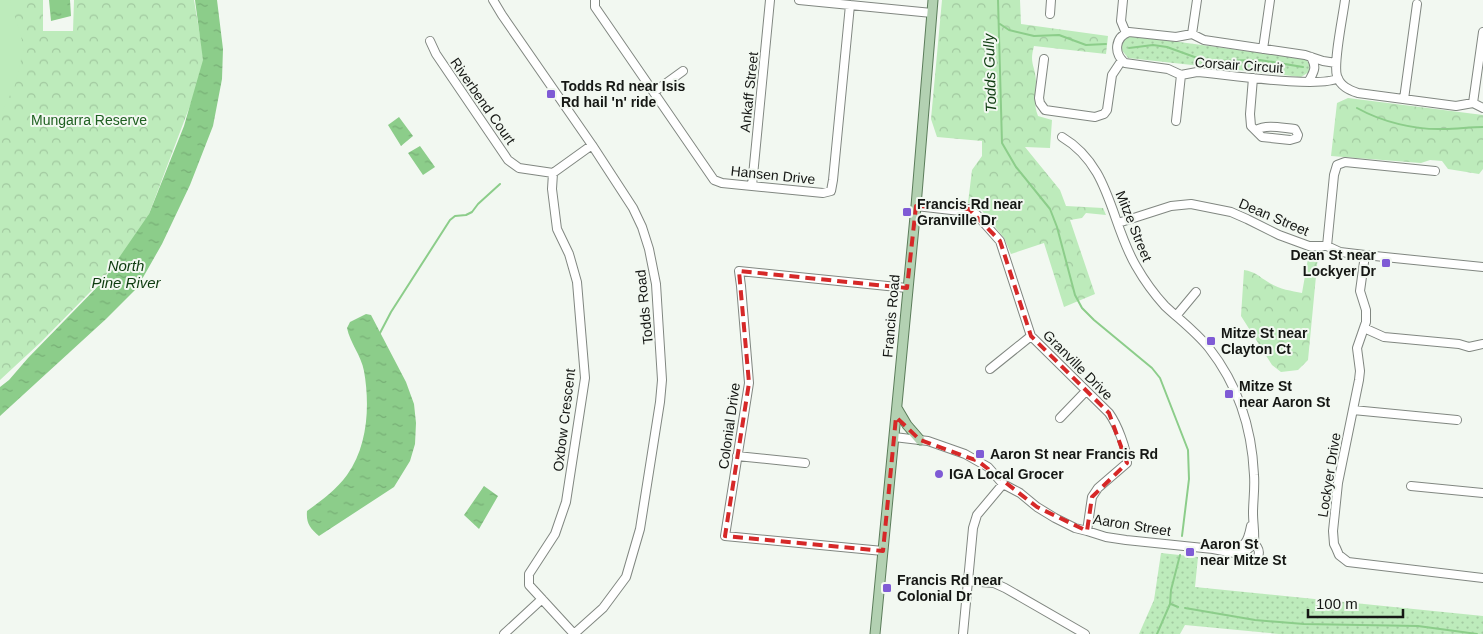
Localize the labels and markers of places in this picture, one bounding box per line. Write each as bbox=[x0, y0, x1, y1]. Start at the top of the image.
place label: Todds Rd near Isis Rd hail 'n' ride bbox=[561, 78, 685, 110]
marker: Todds Rd near Isis Rd hail 'n' ride bbox=[545, 88, 557, 100]
place label: Francis Rd near Granville Dr bbox=[917, 196, 1023, 228]
marker: Francis Rd near Granville Dr bbox=[901, 206, 913, 218]
place label: Dean St near Lockyer Dr bbox=[1290, 247, 1377, 279]
marker: Dean St near Lockyer Dr bbox=[1380, 257, 1392, 269]
place label: Mitze St near Clayton Ct bbox=[1221, 325, 1308, 357]
marker: Mitze St near Clayton Ct bbox=[1205, 335, 1217, 347]
place label: Mitze St near Aaron St bbox=[1239, 378, 1331, 410]
marker: Mitze St near Aaron St bbox=[1223, 388, 1235, 400]
place label: Aaron St near Francis Rd bbox=[990, 446, 1158, 462]
marker: Aaron St near Francis Rd bbox=[974, 448, 986, 460]
place label: IGA Local Grocer bbox=[949, 466, 1064, 482]
marker: IGA Local Grocer bbox=[933, 468, 945, 480]
place label: Aaron St near Mitze St bbox=[1200, 536, 1287, 568]
marker: Aaron St near Mitze St bbox=[1184, 546, 1196, 558]
place label: Francis Rd near Colonial Dr bbox=[897, 572, 1003, 604]
marker: Francis Rd near Colonial Dr bbox=[881, 582, 893, 594]

